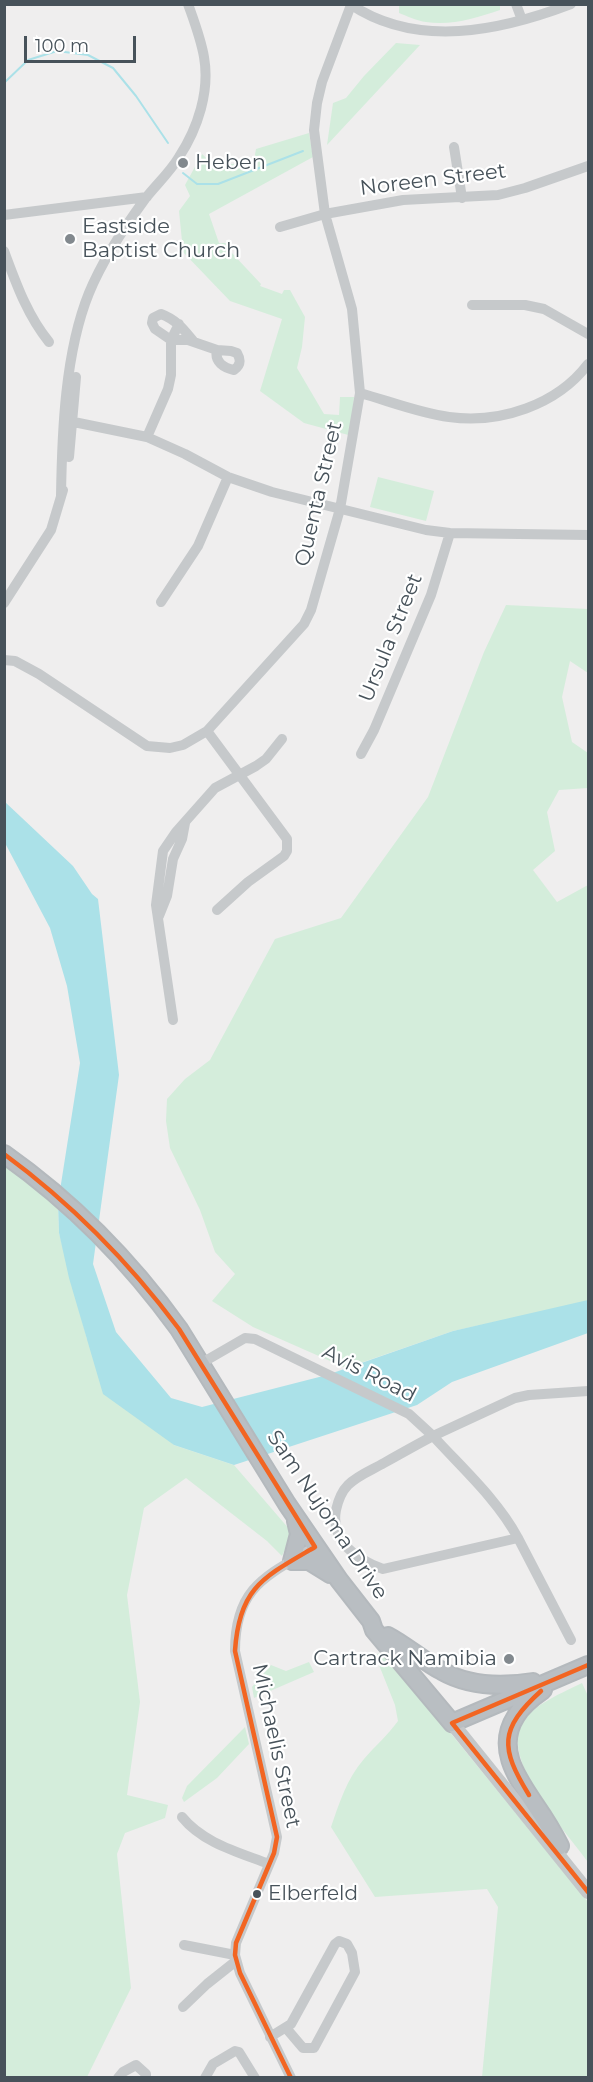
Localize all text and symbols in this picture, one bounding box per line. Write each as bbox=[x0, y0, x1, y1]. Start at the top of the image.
scale bar bbox=[27, 24, 140, 62]
text: 100 m bbox=[35, 35, 89, 57]
place label: Heben bbox=[195, 150, 266, 176]
marker: Heben bbox=[176, 156, 190, 170]
street label: Noreen Street bbox=[359, 159, 507, 201]
place label: Eastside Baptist Church bbox=[82, 214, 240, 264]
marker: Eastside Baptist Church bbox=[63, 232, 77, 246]
street label: Quenta Street bbox=[290, 419, 348, 569]
street label: Ursula Street bbox=[354, 570, 428, 706]
street label: Avis Road bbox=[318, 1340, 420, 1408]
street label: Sam Nujoma Drive bbox=[261, 1426, 393, 1604]
place label: Cartrack Namibia bbox=[313, 1646, 497, 1672]
marker: Cartrack Namibia bbox=[502, 1652, 516, 1666]
street label: Michaelis Street bbox=[246, 1662, 306, 1830]
place label: Elberfeld bbox=[268, 1882, 358, 1906]
marker: Elberfeld bbox=[251, 1888, 263, 1900]

